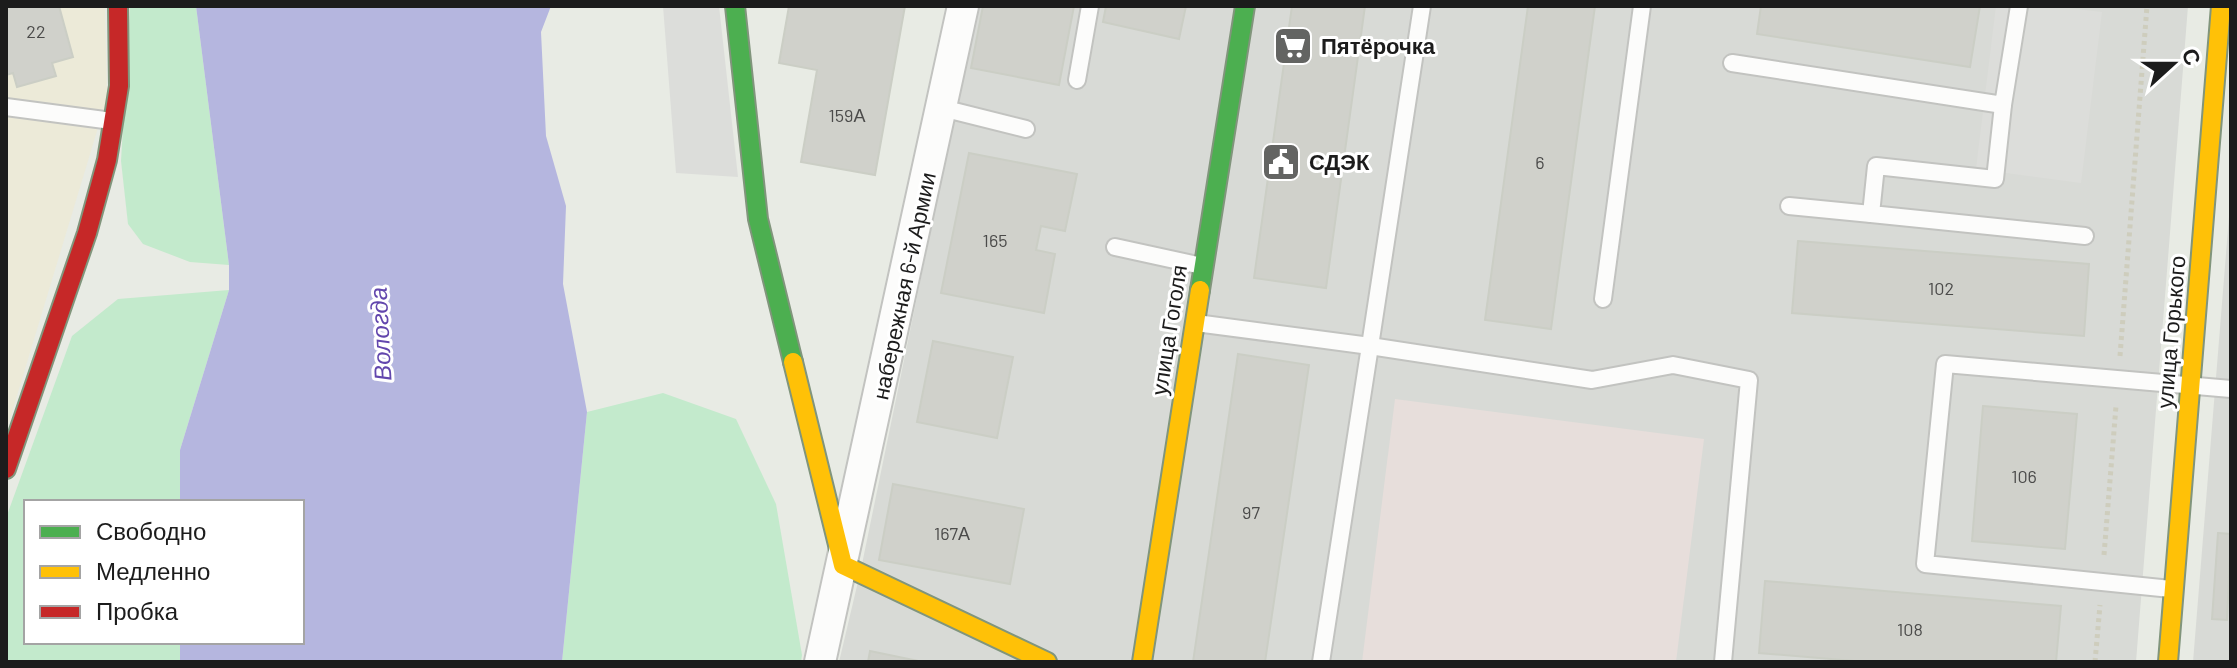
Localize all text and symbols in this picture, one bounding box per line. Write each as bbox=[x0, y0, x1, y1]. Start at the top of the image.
house number: 22 bbox=[26, 20, 46, 42]
north arrow bbox=[2133, 24, 2213, 104]
supermarket icon: Пятёрочка bbox=[1272, 25, 1314, 67]
place label: Пятёрочка bbox=[1321, 32, 1436, 59]
text: С bbox=[2178, 44, 2208, 69]
house number: 159А bbox=[829, 104, 865, 126]
public building icon: СДЭК bbox=[1260, 141, 1302, 183]
place label: СДЭК bbox=[1309, 148, 1370, 175]
house number: 6 bbox=[1535, 151, 1545, 173]
street label: набережная 6-й Армии bbox=[866, 170, 941, 402]
house number: 165 bbox=[983, 229, 1007, 251]
street label: улица Горького bbox=[2150, 255, 2191, 409]
street label: улица Гоголя bbox=[1145, 263, 1192, 397]
house number: 102 bbox=[1928, 277, 1954, 299]
water label: Вологда bbox=[363, 286, 396, 382]
house number: 106 bbox=[2011, 465, 2037, 487]
legend bbox=[24, 500, 304, 644]
house number: 97 bbox=[1242, 501, 1260, 523]
text: Свободно bbox=[96, 516, 206, 545]
house number: 167А bbox=[934, 522, 970, 544]
text: Медленно bbox=[96, 556, 210, 585]
text: Пробка bbox=[96, 596, 179, 625]
house number: 108 bbox=[1897, 618, 1923, 640]

